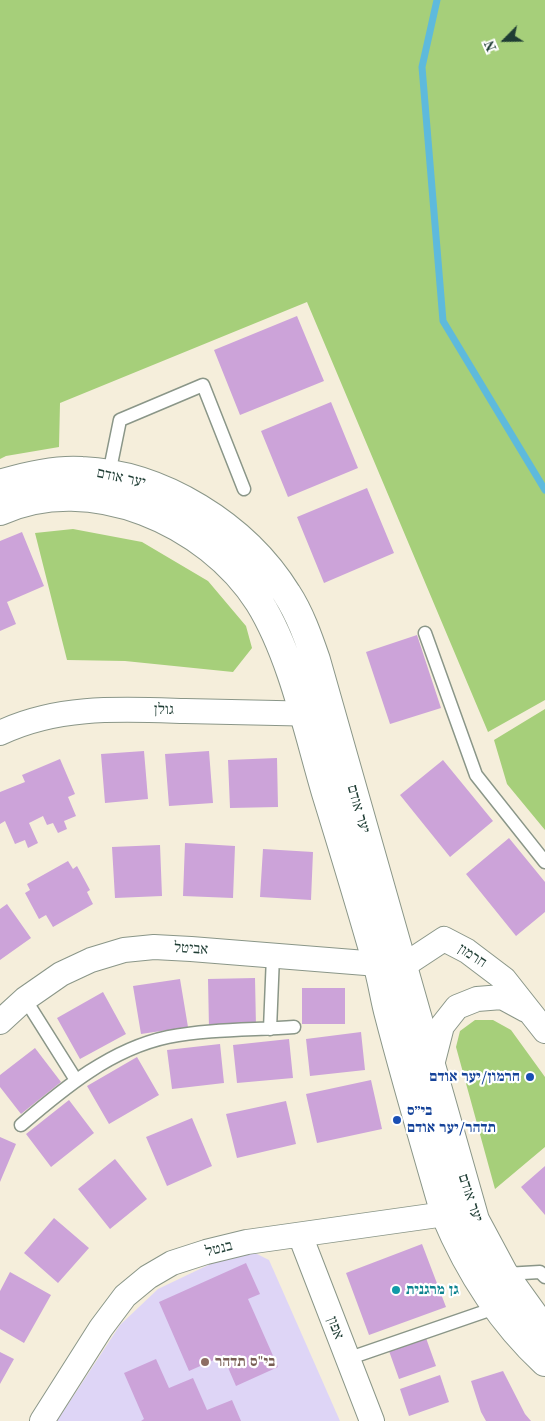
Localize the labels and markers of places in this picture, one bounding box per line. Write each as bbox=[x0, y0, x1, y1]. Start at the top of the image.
place label: חרמון/יער אודם bbox=[429, 1068, 520, 1086]
marker: חרמון/יער אודם bbox=[524, 1071, 536, 1083]
place label: בי״ס תדהר/יער אודם bbox=[407, 1102, 496, 1137]
marker: בי״ס תדהר/יער אודם bbox=[391, 1114, 403, 1126]
place label: גן מרגנית bbox=[406, 1281, 459, 1299]
marker: גן מרגנית bbox=[390, 1284, 402, 1296]
place label: בי"ס תדהר bbox=[215, 1353, 275, 1371]
marker: בי"ס תדהר bbox=[199, 1356, 211, 1368]

